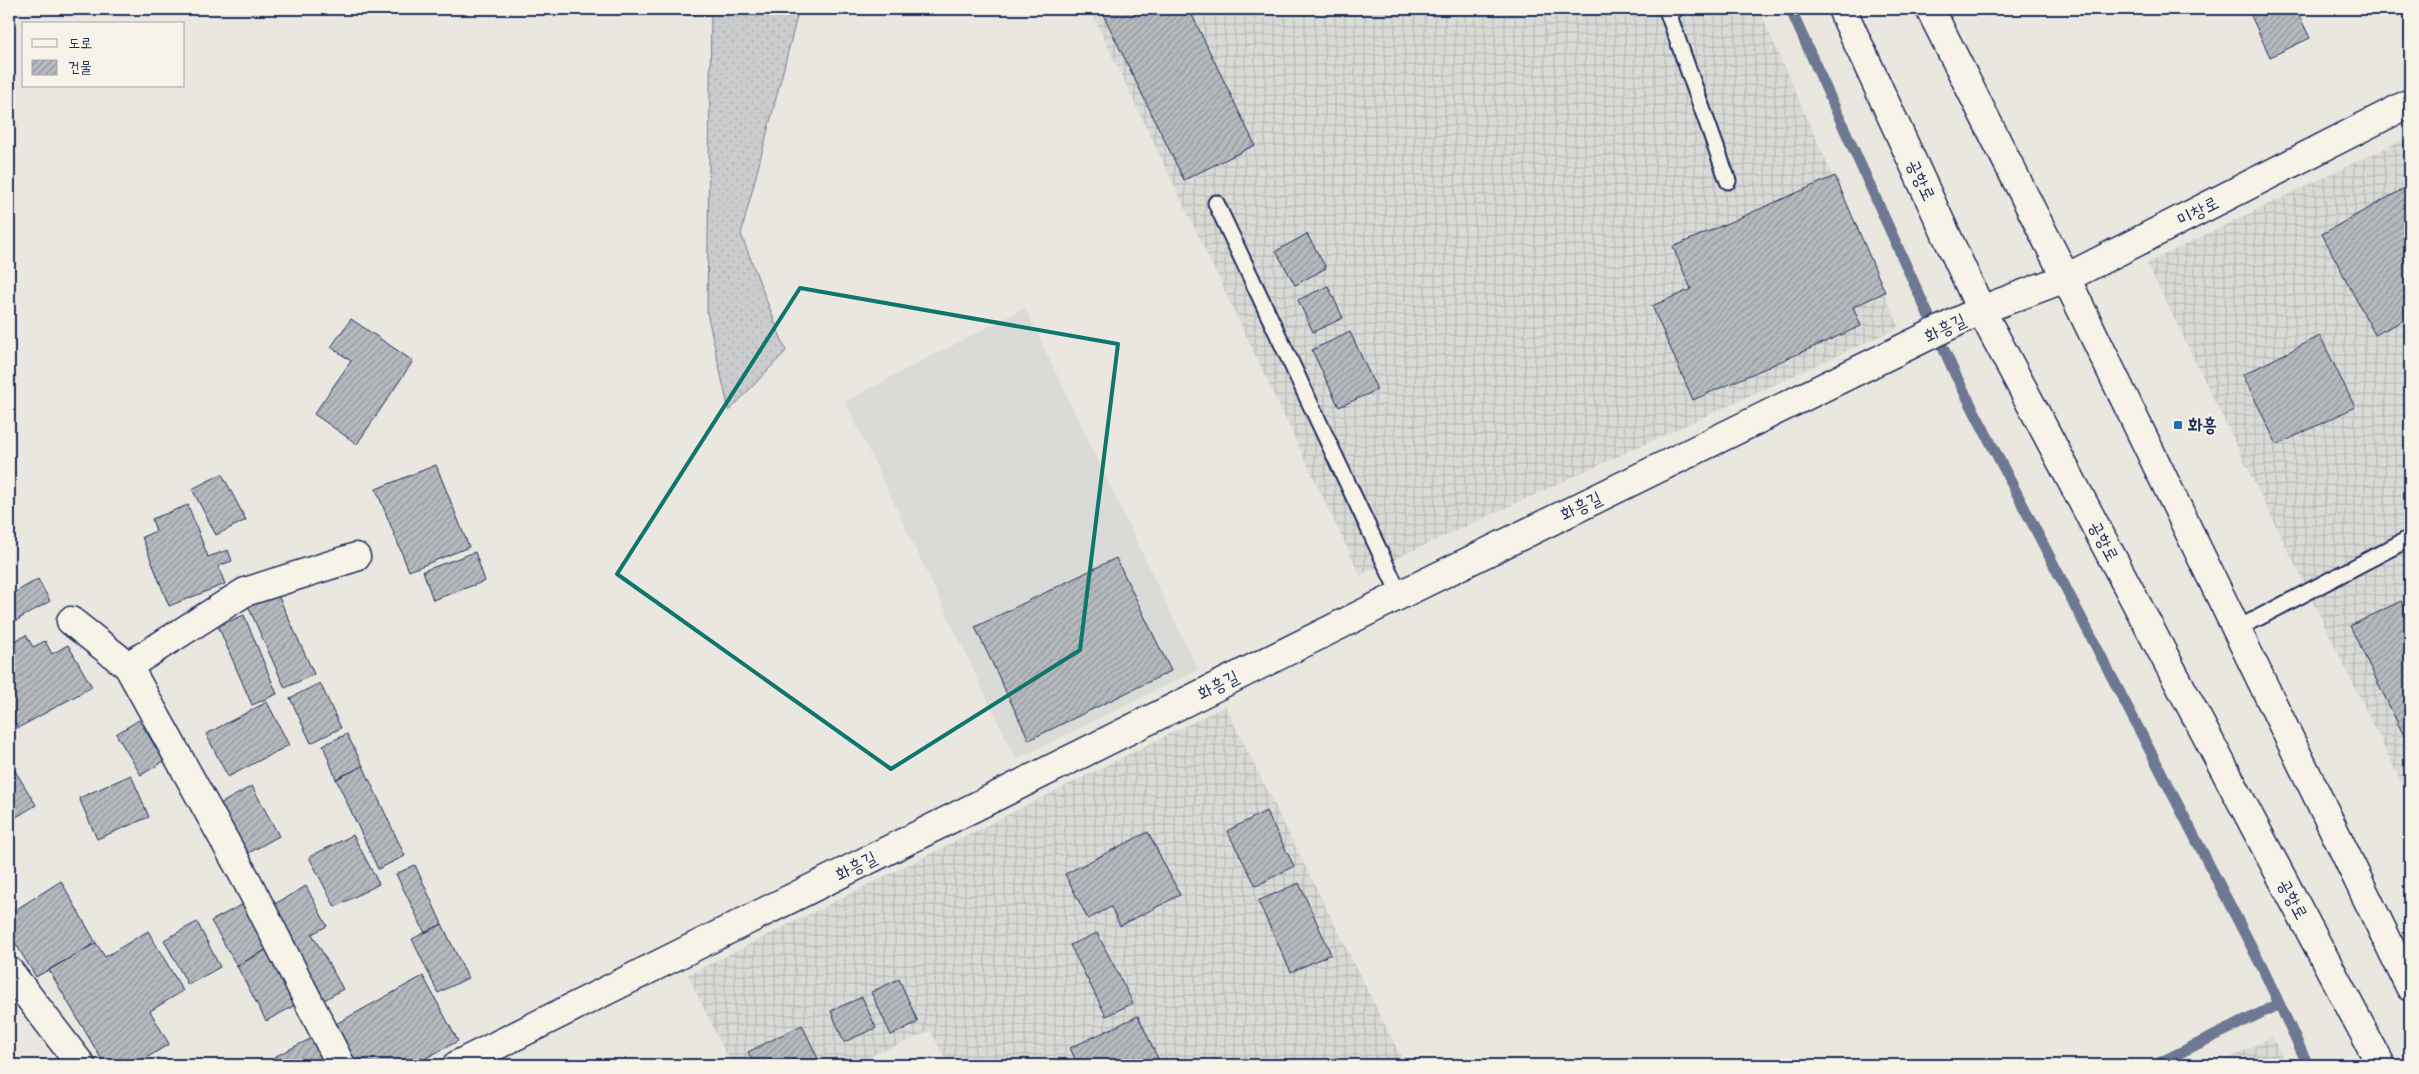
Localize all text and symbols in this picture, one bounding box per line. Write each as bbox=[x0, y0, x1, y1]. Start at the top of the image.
legend bbox=[22, 22, 185, 88]
text: 도로 bbox=[68, 33, 92, 53]
text: 건물 bbox=[68, 57, 92, 77]
street label: 공항로 bbox=[1901, 155, 1941, 205]
street label: 미창로 bbox=[2173, 190, 2223, 232]
street label: 화흥길 bbox=[1920, 307, 1970, 348]
place label: 화흥 bbox=[2188, 413, 2217, 437]
marker: 화흥 bbox=[2172, 419, 2184, 431]
street label: 화흥길 bbox=[1556, 485, 1606, 526]
street label: 공항로 bbox=[2083, 516, 2125, 566]
street label: 화흥길 bbox=[1193, 664, 1243, 706]
street label: 화흥길 bbox=[831, 845, 881, 887]
street label: 공항로 bbox=[2272, 874, 2314, 924]

